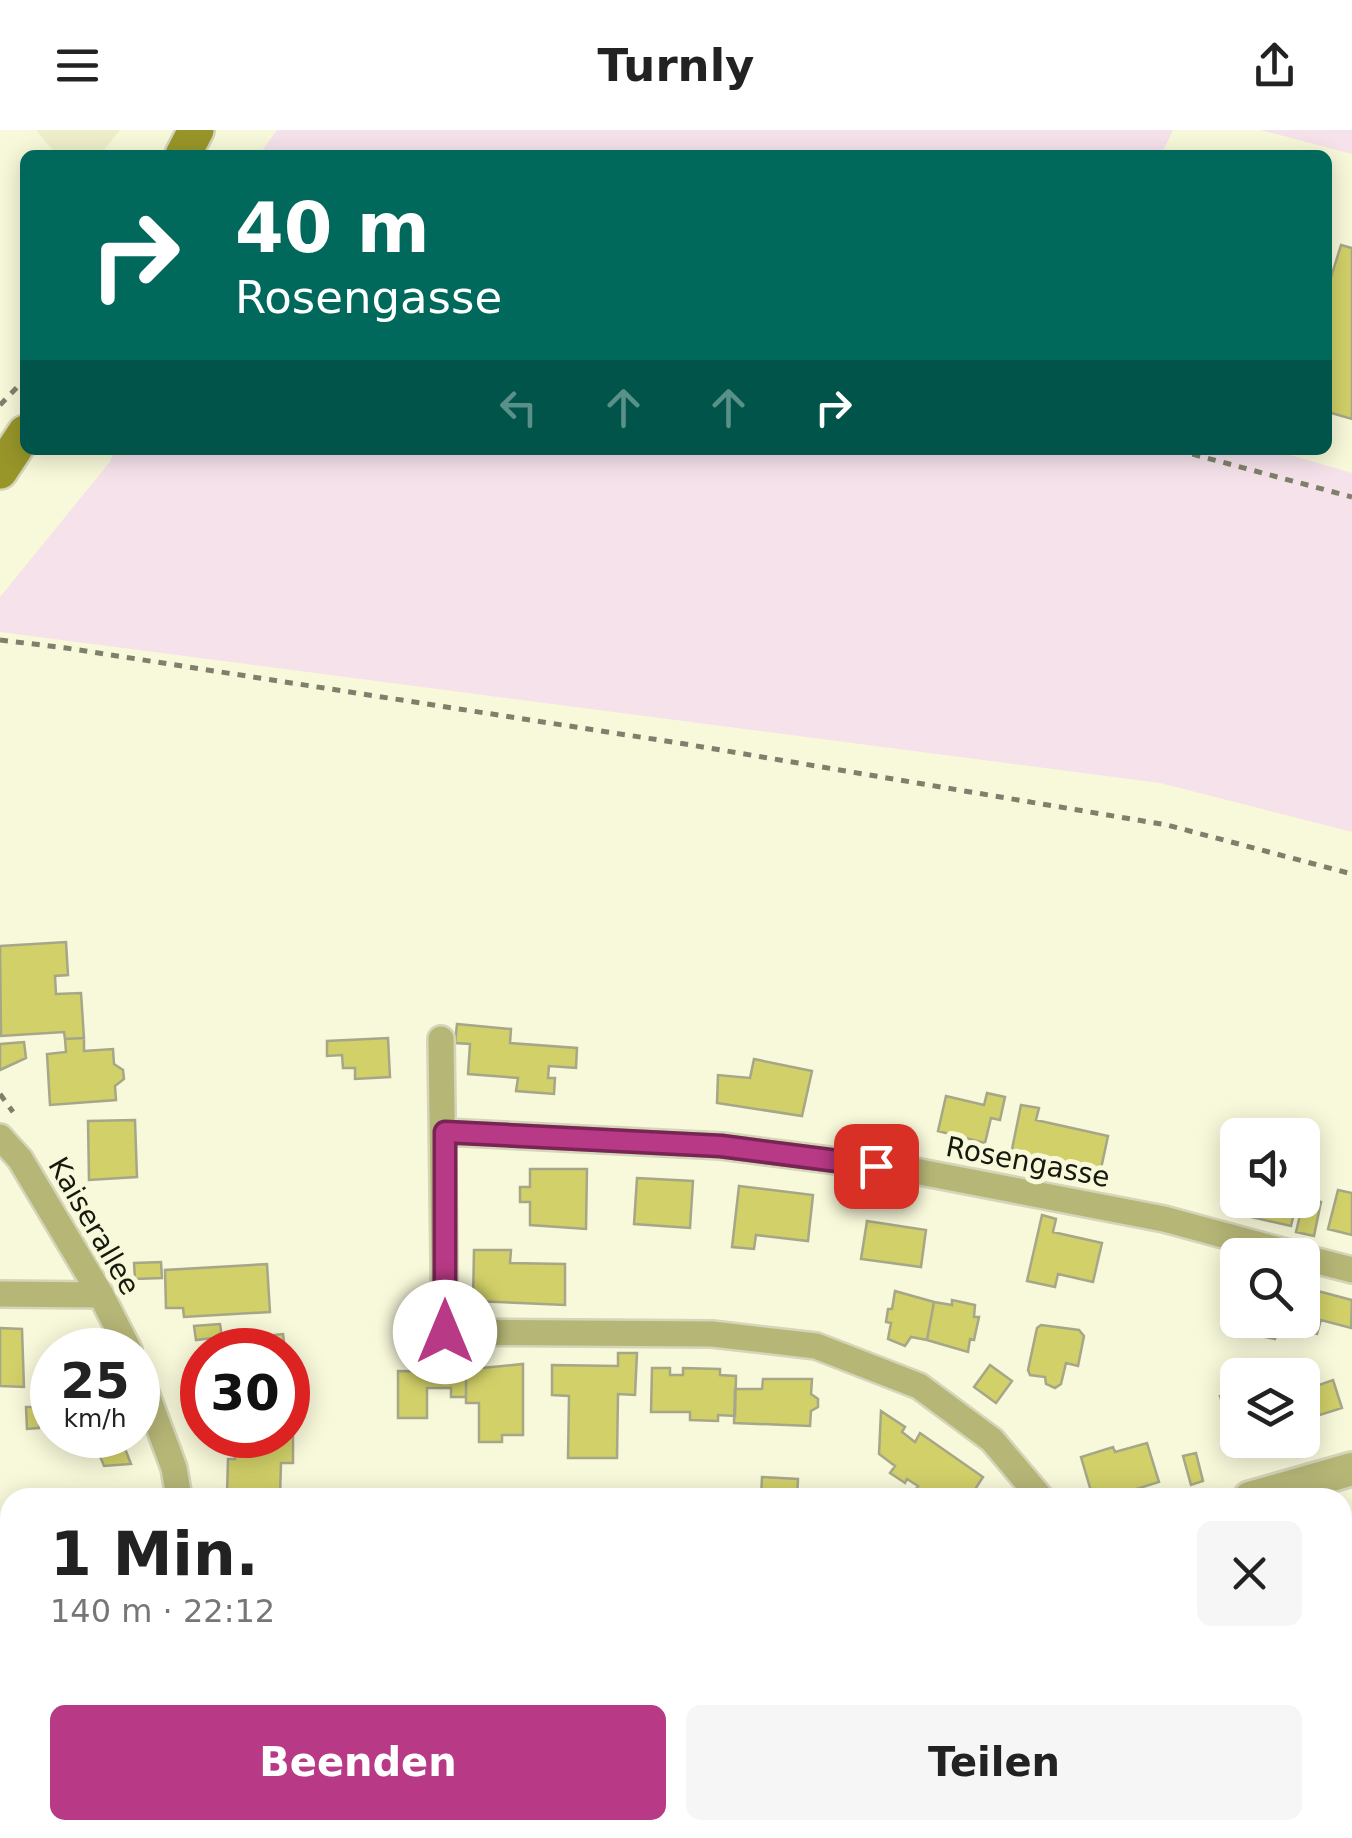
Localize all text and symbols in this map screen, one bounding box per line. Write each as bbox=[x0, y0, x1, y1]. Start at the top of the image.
icon: menu bbox=[50, 38, 105, 93]
icon: share bbox=[1247, 38, 1302, 93]
text: Turnly bbox=[598, 39, 754, 92]
text: 40 m bbox=[235, 187, 430, 269]
icon: right bbox=[70, 190, 200, 320]
text: Rosengasse bbox=[235, 271, 502, 324]
icon: left bbox=[491, 380, 546, 435]
icon: ahead bbox=[596, 380, 651, 435]
icon: ahead bbox=[701, 380, 756, 435]
icon: right bbox=[806, 380, 861, 435]
map controls bbox=[1220, 1118, 1320, 1458]
button: sound bbox=[1220, 1118, 1320, 1218]
pin bbox=[834, 1124, 919, 1209]
street label: Rosengasse bbox=[943, 1130, 1113, 1194]
icon: arrive bbox=[849, 1139, 904, 1194]
street label: Kaiserallee bbox=[41, 1151, 147, 1301]
button: search bbox=[1220, 1238, 1320, 1338]
position arrow bbox=[393, 1280, 497, 1384]
speed limit sign: 30 bbox=[180, 1328, 310, 1458]
text: 25 bbox=[60, 1352, 130, 1410]
button: layers bbox=[1220, 1358, 1320, 1458]
text: km/h bbox=[63, 1404, 127, 1433]
text: 1 Min. bbox=[50, 1519, 258, 1589]
button: close bbox=[1197, 1521, 1302, 1626]
text: 140 m · 22:12 bbox=[50, 1592, 275, 1630]
button: Beenden bbox=[50, 1705, 666, 1820]
button: Teilen bbox=[686, 1705, 1302, 1820]

